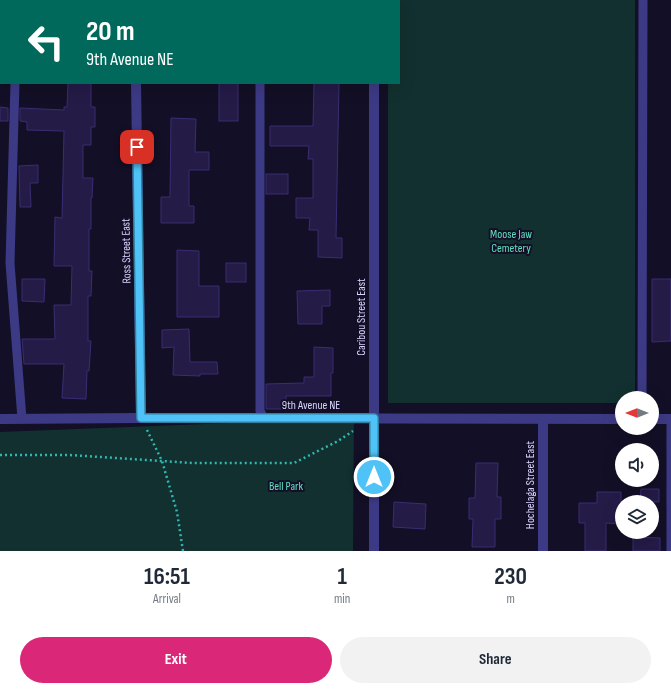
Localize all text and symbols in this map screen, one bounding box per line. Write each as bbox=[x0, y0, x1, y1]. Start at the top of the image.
text: 20 m bbox=[86, 15, 135, 48]
icon: left bbox=[20, 16, 72, 68]
text: 9th Avenue NE bbox=[86, 49, 174, 70]
pin bbox=[120, 130, 154, 164]
icon: arrive bbox=[126, 136, 148, 158]
street label: Ross Street East bbox=[118, 218, 135, 284]
park label: Moose Jaw Cemetery bbox=[490, 227, 532, 256]
street label: Caribou Street East bbox=[354, 278, 369, 356]
north arrow bbox=[615, 391, 659, 435]
map controls bbox=[615, 391, 659, 539]
street label: 9th Avenue NE bbox=[282, 398, 340, 413]
street label: Hochelaga Street East bbox=[523, 440, 538, 529]
button: sound bbox=[615, 443, 659, 487]
position arrow bbox=[353, 456, 395, 498]
park label: Bell Park bbox=[269, 479, 303, 494]
button: layers bbox=[615, 495, 659, 539]
text: 16:51 bbox=[144, 562, 190, 591]
text: 1 bbox=[337, 562, 347, 591]
text: 230 bbox=[494, 562, 527, 591]
text: Arrival bbox=[153, 591, 181, 607]
text: min bbox=[334, 591, 350, 607]
text: m bbox=[506, 591, 515, 607]
button: Exit bbox=[20, 637, 332, 683]
button: Share bbox=[340, 637, 651, 683]

